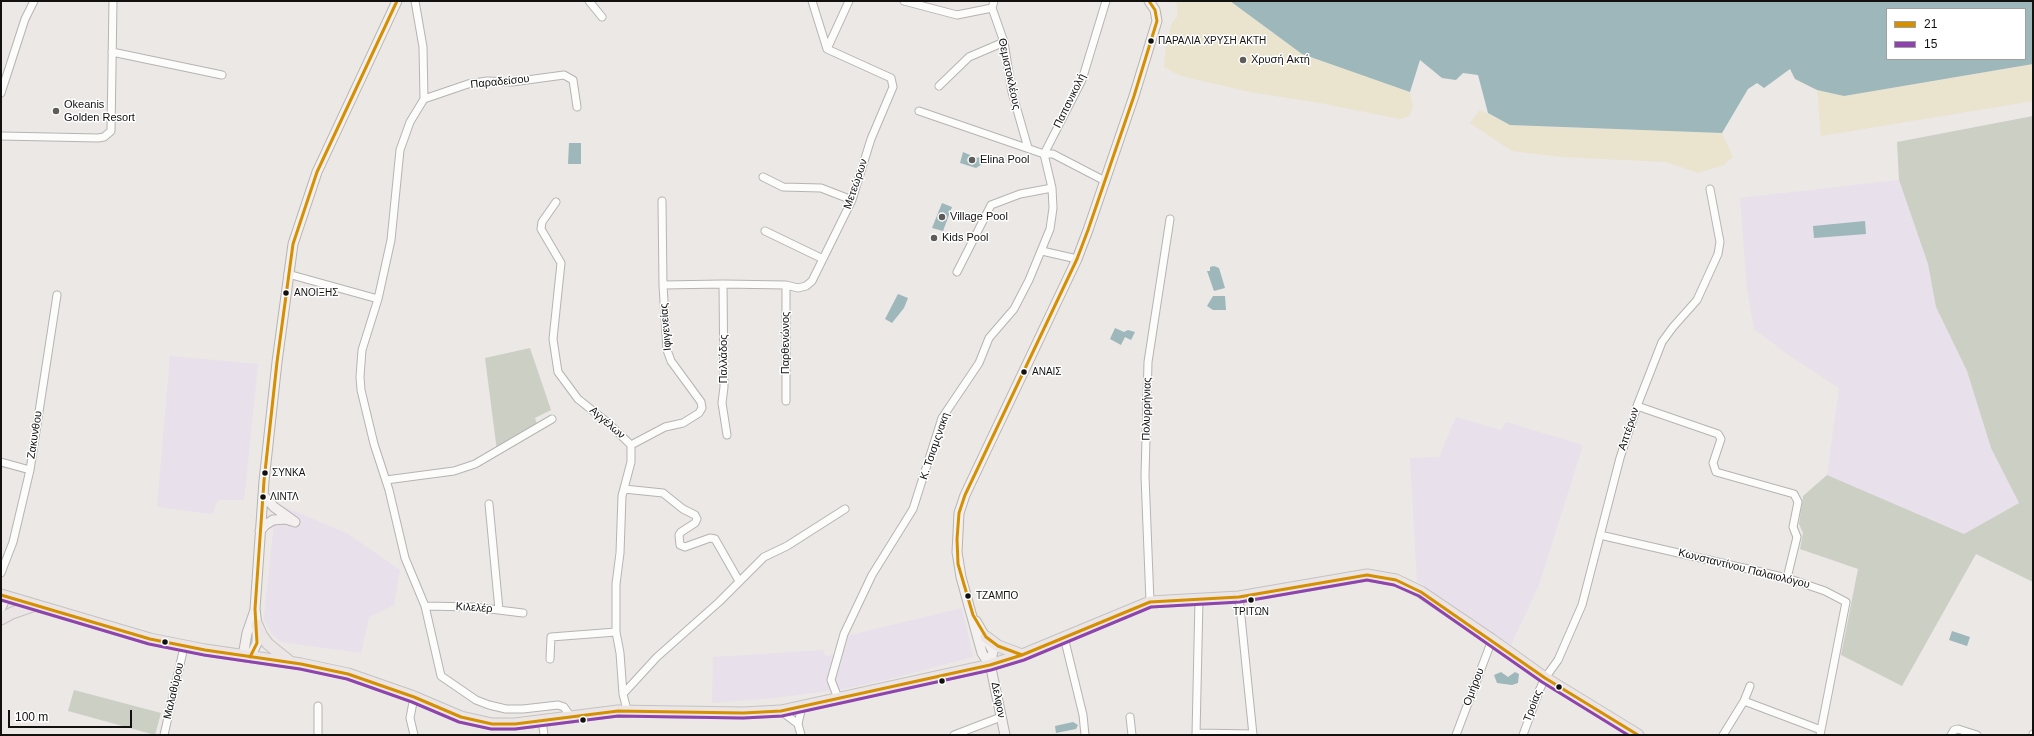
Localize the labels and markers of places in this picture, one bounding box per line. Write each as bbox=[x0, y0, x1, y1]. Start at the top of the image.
place label: ΠΑΡΑΛΙΑ ΧΡΥΣΗ ΑΚΤΗ bbox=[1158, 35, 1266, 47]
marker: ΠΑΡΑΛΙΑ ΧΡΥΣΗ ΑΚΤΗ bbox=[1146, 36, 1156, 46]
place label: Χρυσή Ακτή bbox=[1251, 53, 1310, 67]
marker: Χρυσή Ακτή bbox=[1238, 55, 1248, 65]
place label: Okeanis Golden Resort bbox=[64, 98, 135, 124]
marker: Okeanis Golden Resort bbox=[51, 106, 61, 116]
place label: Elina Pool bbox=[980, 153, 1030, 167]
marker: Elina Pool bbox=[967, 155, 977, 165]
place label: Village Pool bbox=[950, 210, 1008, 224]
marker: Village Pool bbox=[937, 212, 947, 222]
place label: Kids Pool bbox=[942, 231, 988, 245]
marker: Kids Pool bbox=[929, 233, 939, 243]
place label: ΑΝΟΙΞΗΣ bbox=[294, 287, 338, 299]
marker: ΑΝΟΙΞΗΣ bbox=[281, 288, 291, 298]
place label: ΑΝΑΙΣ bbox=[1032, 366, 1062, 378]
marker: ΑΝΑΙΣ bbox=[1019, 367, 1029, 377]
place label: ΣΥΝΚΑ bbox=[272, 467, 305, 479]
marker: ΣΥΝΚΑ bbox=[260, 468, 270, 478]
place label: ΛΙΝΤΛ bbox=[270, 491, 299, 503]
marker: ΛΙΝΤΛ bbox=[258, 492, 268, 502]
place label: ΤΖΑΜΠΟ bbox=[976, 590, 1018, 602]
marker: ΤΖΑΜΠΟ bbox=[963, 591, 973, 601]
marker: ΤΡΙΤΩΝ bbox=[1246, 595, 1256, 605]
place label: ΤΡΙΤΩΝ bbox=[1233, 606, 1269, 618]
unlabelled marker bbox=[160, 637, 170, 647]
unlabelled marker bbox=[937, 676, 947, 686]
unlabelled marker bbox=[1554, 682, 1564, 692]
unlabelled marker bbox=[578, 715, 588, 725]

